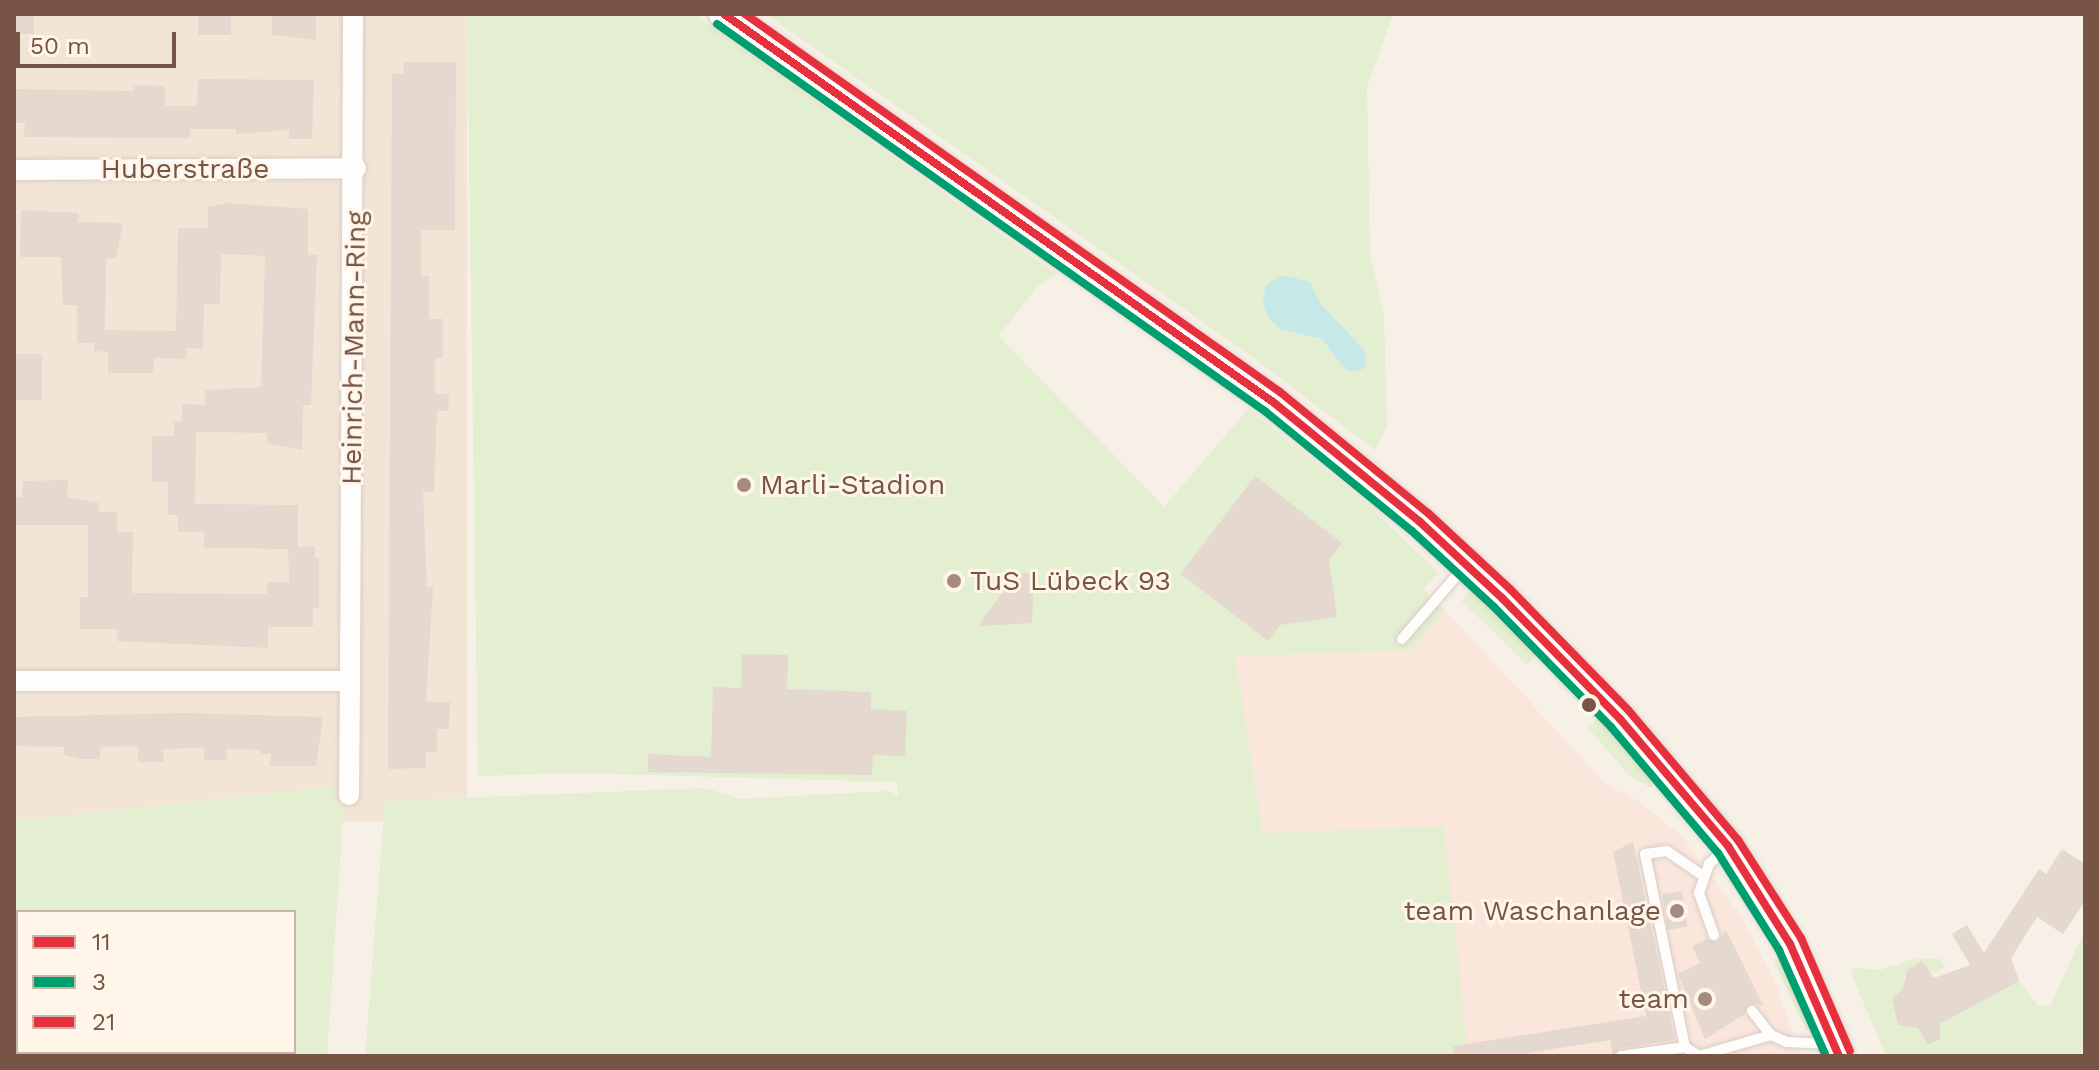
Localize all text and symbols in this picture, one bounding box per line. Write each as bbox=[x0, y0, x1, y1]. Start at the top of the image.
scale bar bbox=[20, 16, 180, 66]
text: 50 m bbox=[30, 32, 90, 60]
street label: Huberstraße bbox=[101, 152, 269, 186]
street label: Heinrich-Mann-Ring bbox=[335, 211, 373, 485]
place label: Marli-Stadion bbox=[760, 468, 945, 502]
marker: Marli-Stadion bbox=[735, 476, 753, 494]
place label: TuS Lübeck 93 bbox=[970, 564, 1171, 598]
marker: TuS Lübeck 93 bbox=[945, 572, 963, 590]
unlabelled marker bbox=[1581, 697, 1597, 713]
place label: team Waschanlage bbox=[1403, 894, 1661, 928]
marker: team Waschanlage bbox=[1668, 902, 1686, 920]
legend bbox=[16, 910, 296, 1054]
text: 11 bbox=[92, 928, 111, 956]
text: 3 bbox=[92, 968, 106, 996]
place label: team bbox=[1619, 982, 1689, 1016]
marker: team bbox=[1696, 990, 1714, 1008]
text: 21 bbox=[92, 1008, 115, 1036]

